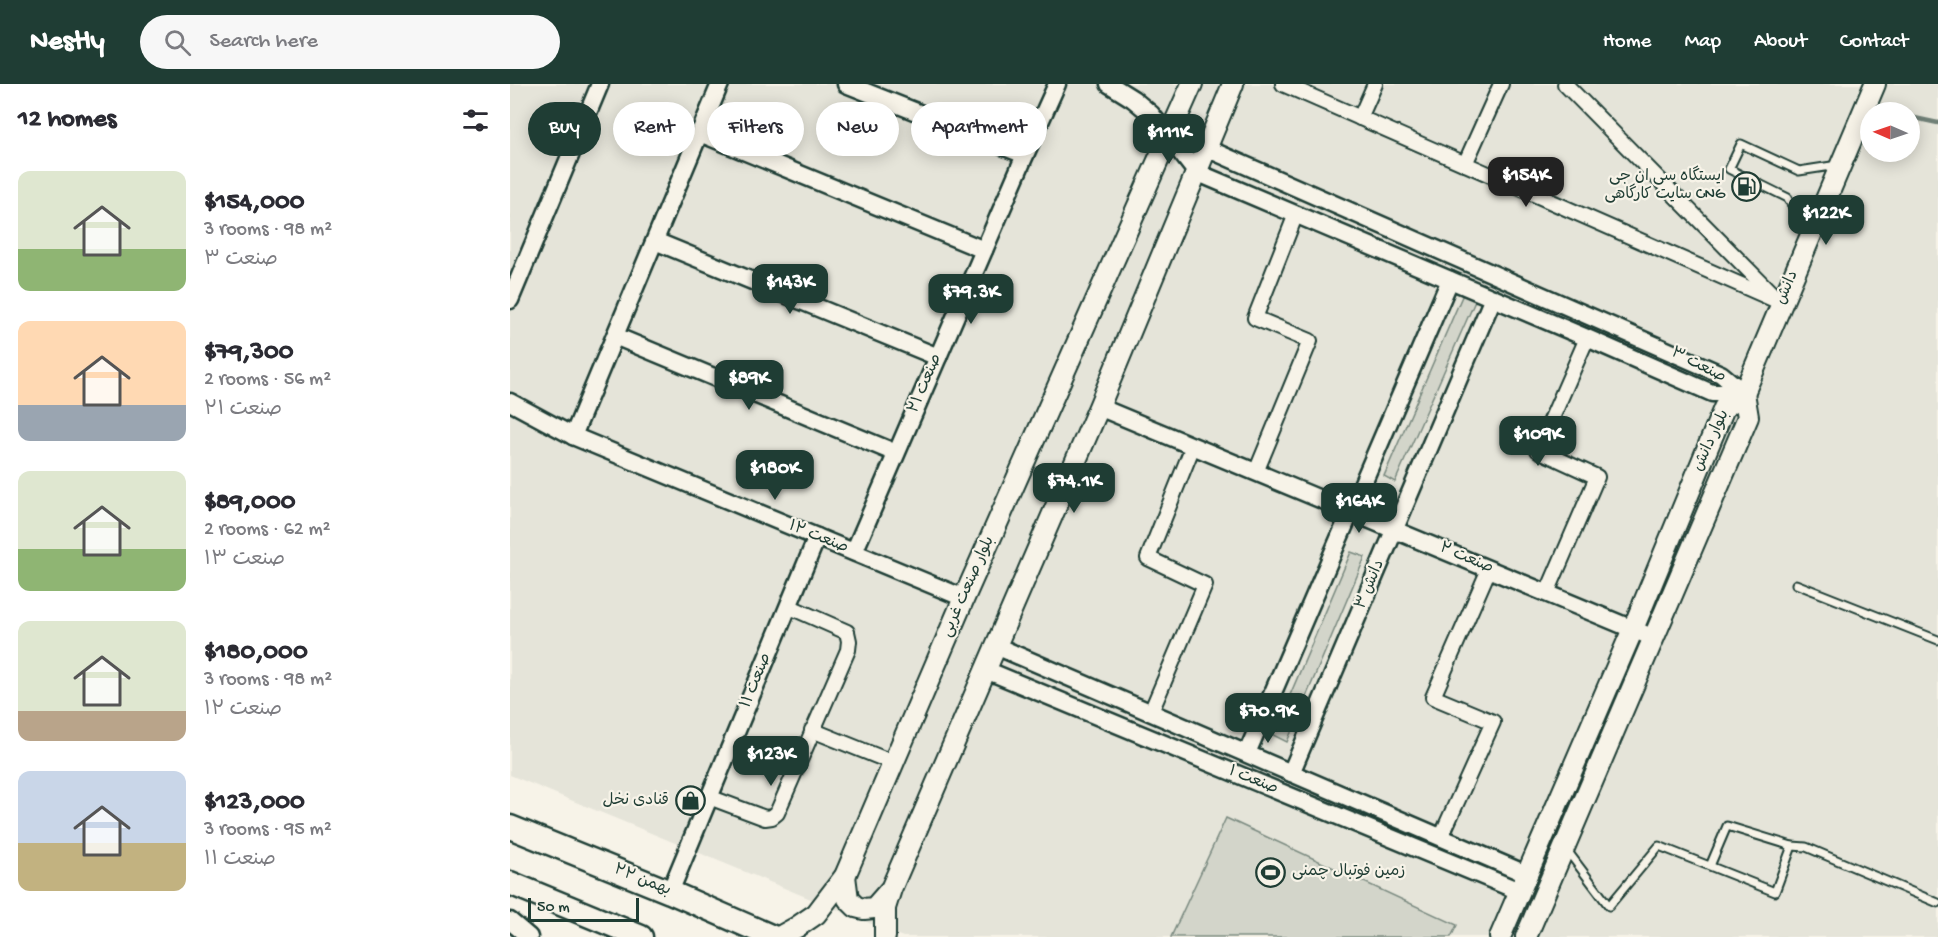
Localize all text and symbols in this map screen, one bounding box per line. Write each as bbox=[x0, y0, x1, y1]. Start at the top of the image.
search box bbox=[140, 15, 560, 69]
text: Nestly bbox=[30, 26, 104, 59]
icon: search bbox=[161, 26, 194, 59]
text: Search here bbox=[209, 29, 318, 55]
text: Home bbox=[1603, 30, 1651, 55]
text: Map bbox=[1684, 30, 1721, 55]
text: About bbox=[1754, 30, 1807, 55]
text: Contact bbox=[1840, 30, 1908, 55]
chip: Buy bbox=[528, 102, 601, 156]
chip: Rent bbox=[613, 102, 695, 156]
chip: Filters bbox=[707, 102, 804, 156]
chip: New bbox=[816, 102, 899, 156]
chip: Apartment bbox=[911, 102, 1047, 156]
north arrow bbox=[1860, 102, 1920, 162]
map controls bbox=[1860, 102, 1920, 162]
icon: filters bbox=[459, 104, 492, 137]
text: 12 homes bbox=[18, 105, 116, 136]
pin: $111K bbox=[1127, 114, 1211, 165]
text: $111K bbox=[1147, 122, 1191, 145]
pin: $154K bbox=[1484, 157, 1568, 208]
text: $154K bbox=[1502, 165, 1550, 188]
place label: ایستگاه سی ان جی سایت کارگاهی CNG bbox=[1605, 165, 1726, 205]
fuel station icon: ایستگاه سی ان جی سایت کارگاهی CNG bbox=[1730, 170, 1762, 202]
text: $154,000 bbox=[204, 188, 305, 219]
icon: home bbox=[66, 195, 138, 267]
pin: $122K bbox=[1784, 195, 1868, 246]
text: $122K bbox=[1802, 203, 1850, 226]
text: 3 rooms · 98 m² bbox=[204, 219, 332, 242]
text: صنعت ۳ bbox=[204, 249, 278, 272]
pin: $143K bbox=[748, 264, 832, 315]
street label: دانش bbox=[1772, 268, 1804, 308]
text: $143K bbox=[766, 272, 814, 295]
pin: $79.3K bbox=[922, 274, 1020, 325]
text: $79.3K bbox=[942, 282, 1000, 305]
text: $79,300 bbox=[204, 338, 293, 369]
street label: صنعت ۳ bbox=[1667, 344, 1729, 388]
icon: home bbox=[66, 345, 138, 417]
street label: صنعت ۲۱ bbox=[905, 352, 947, 416]
pin: $89K bbox=[713, 360, 785, 411]
text: $89K bbox=[729, 368, 769, 391]
text: 2 rooms · 56 m² bbox=[204, 369, 331, 392]
text: صنعت ۲۱ bbox=[204, 399, 282, 422]
street label: بلوار دانش bbox=[1690, 407, 1734, 475]
pin: $109K bbox=[1496, 416, 1580, 467]
text: $109K bbox=[1513, 424, 1563, 447]
pin: $180K bbox=[733, 450, 817, 501]
text: $180K bbox=[750, 458, 800, 481]
pin: $74.1K bbox=[1025, 463, 1123, 514]
text: $74.1K bbox=[1047, 471, 1101, 494]
pin: $164K bbox=[1317, 483, 1401, 534]
text: $89,000 bbox=[204, 488, 295, 519]
text: $164K bbox=[1335, 491, 1383, 514]
icon: home bbox=[66, 495, 138, 567]
street label: صنعت ۱۲ bbox=[785, 517, 851, 559]
text: 2 rooms · 62 m² bbox=[204, 519, 331, 542]
street label: بلوار صنعت غربی bbox=[938, 534, 1000, 640]
street label: صنعت ۲ bbox=[1436, 539, 1496, 579]
text: صنعت ۱۳ bbox=[204, 549, 285, 572]
street label: دانش ۳ bbox=[1352, 558, 1390, 612]
text: $180,000 bbox=[204, 638, 308, 669]
icon: home bbox=[66, 645, 138, 717]
street label: صنعت ۱۱ bbox=[737, 651, 777, 711]
text: 3 rooms · 98 m² bbox=[204, 669, 332, 692]
pin: $70.9K bbox=[1219, 693, 1317, 744]
text: صنعت ۱۲ bbox=[204, 699, 282, 722]
text: $70.9K bbox=[1239, 701, 1297, 724]
pin: $123K bbox=[729, 736, 813, 787]
text: $123K bbox=[747, 744, 795, 767]
street label: صنعت ۱ bbox=[1225, 763, 1281, 799]
shop icon: قنادی نخل bbox=[674, 785, 706, 817]
text: $123,000 bbox=[204, 788, 305, 819]
place label: قنادی نخل bbox=[602, 792, 669, 811]
icon: home bbox=[66, 795, 138, 867]
text: 3 rooms · 95 m² bbox=[204, 819, 332, 842]
text: صنعت ۱۱ bbox=[204, 849, 276, 872]
sports icon: زمین فوتبال چمنی bbox=[1255, 856, 1287, 888]
street label: ۲۲ بهمن bbox=[611, 861, 673, 901]
place label: زمین فوتبال چمنی bbox=[1292, 863, 1405, 882]
scale bar bbox=[528, 895, 639, 922]
text: 50 m bbox=[537, 899, 570, 918]

